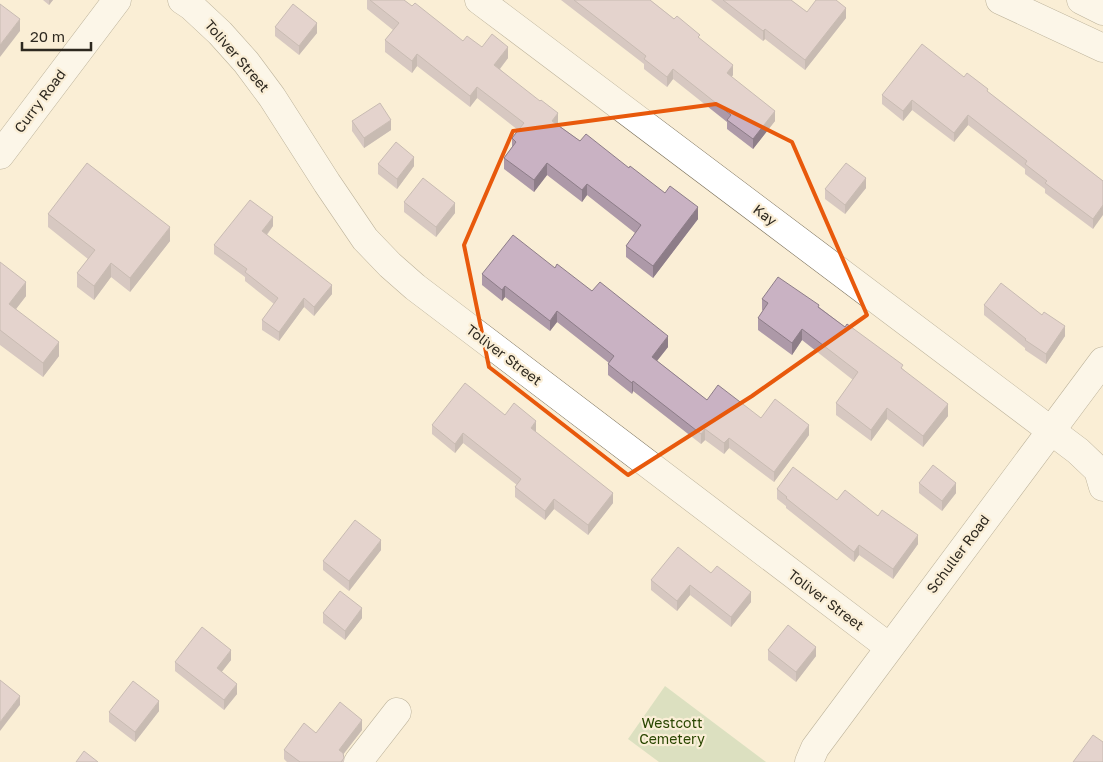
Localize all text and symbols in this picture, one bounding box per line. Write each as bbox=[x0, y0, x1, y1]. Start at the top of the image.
street label: Toliver Street bbox=[201, 16, 273, 95]
scale bar bbox=[22, 20, 91, 52]
text: 20 m bbox=[30, 27, 65, 45]
street label: Curry Road bbox=[10, 66, 69, 136]
street label: Kay bbox=[750, 200, 781, 229]
street label: Toliver Street bbox=[463, 321, 545, 389]
street label: Schuller Road bbox=[923, 511, 993, 596]
street label: Toliver Street bbox=[785, 566, 867, 634]
park label: Westcott Cemetery bbox=[639, 714, 705, 747]

